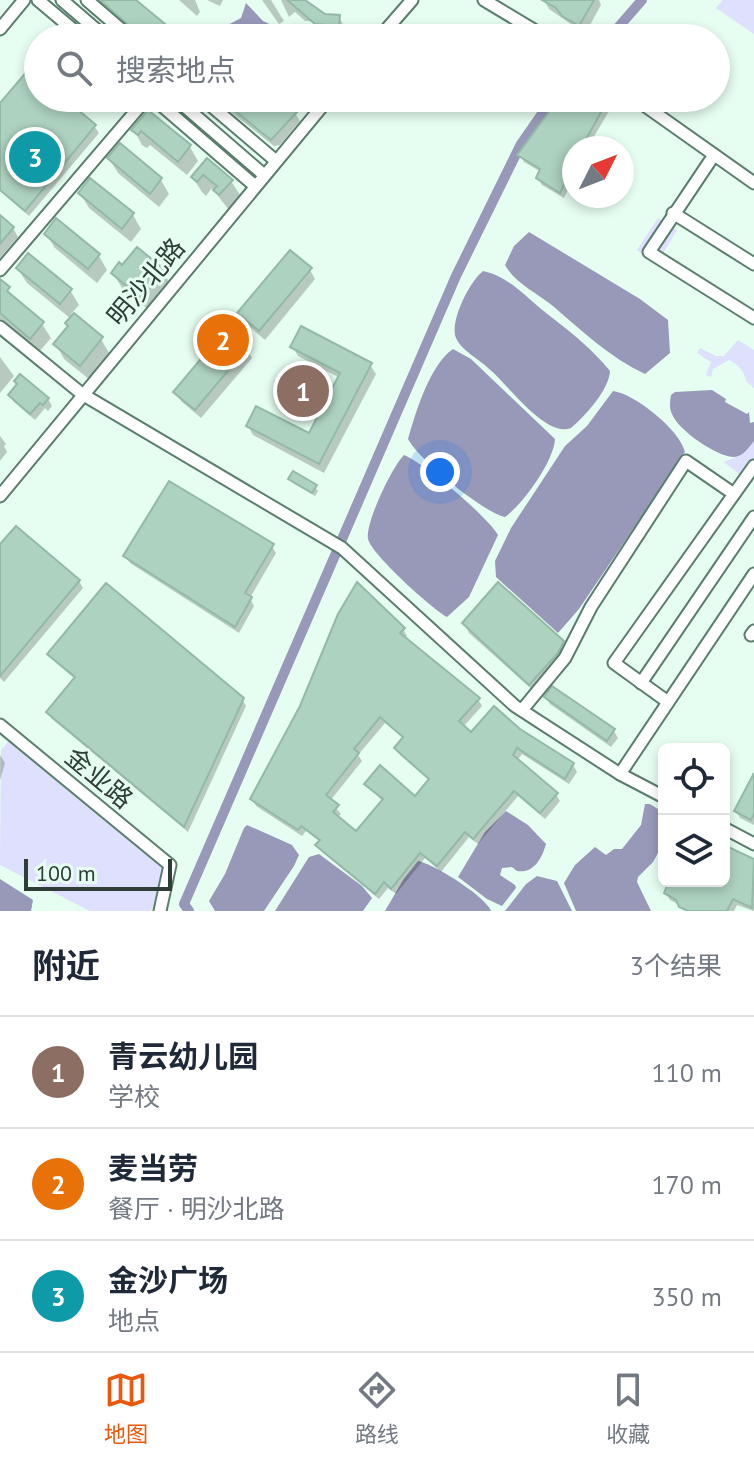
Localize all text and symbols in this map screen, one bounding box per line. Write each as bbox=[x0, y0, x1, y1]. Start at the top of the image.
search box bbox=[24, 24, 730, 112]
icon: search bbox=[52, 46, 96, 90]
text: 搜索地点 bbox=[116, 50, 236, 89]
pin: 3 bbox=[9, 127, 61, 187]
north arrow bbox=[562, 136, 634, 208]
street label: 明沙北路 bbox=[100, 231, 192, 332]
pin: 2 bbox=[197, 310, 249, 370]
pin: 1 bbox=[277, 361, 329, 421]
your location bbox=[420, 452, 460, 492]
street label: 金业路 bbox=[59, 740, 140, 815]
map controls bbox=[658, 743, 730, 887]
button: locate bbox=[658, 743, 730, 815]
button: layers bbox=[658, 815, 730, 887]
scale bar bbox=[24, 855, 172, 891]
text: 100 m bbox=[36, 859, 96, 887]
text: 附近 bbox=[32, 943, 100, 987]
text: 3个结果 bbox=[630, 949, 722, 982]
text: 青云幼儿园 bbox=[108, 1036, 258, 1075]
text: 1 bbox=[51, 1056, 65, 1089]
text: 110 m bbox=[651, 1056, 722, 1089]
text: 学校 bbox=[108, 1080, 160, 1113]
text: 麦当劳 bbox=[108, 1148, 198, 1187]
text: 2 bbox=[51, 1168, 65, 1201]
text: 170 m bbox=[651, 1168, 722, 1201]
text: 餐厅 · 明沙北路 bbox=[108, 1192, 285, 1225]
text: 金沙广场 bbox=[108, 1260, 228, 1299]
text: 3 bbox=[51, 1280, 65, 1313]
text: 350 m bbox=[651, 1280, 722, 1313]
text: 地点 bbox=[108, 1304, 160, 1337]
tab: 地图 bbox=[104, 1368, 148, 1448]
tab: 路线 bbox=[355, 1368, 399, 1448]
tab: 收藏 bbox=[606, 1368, 650, 1448]

